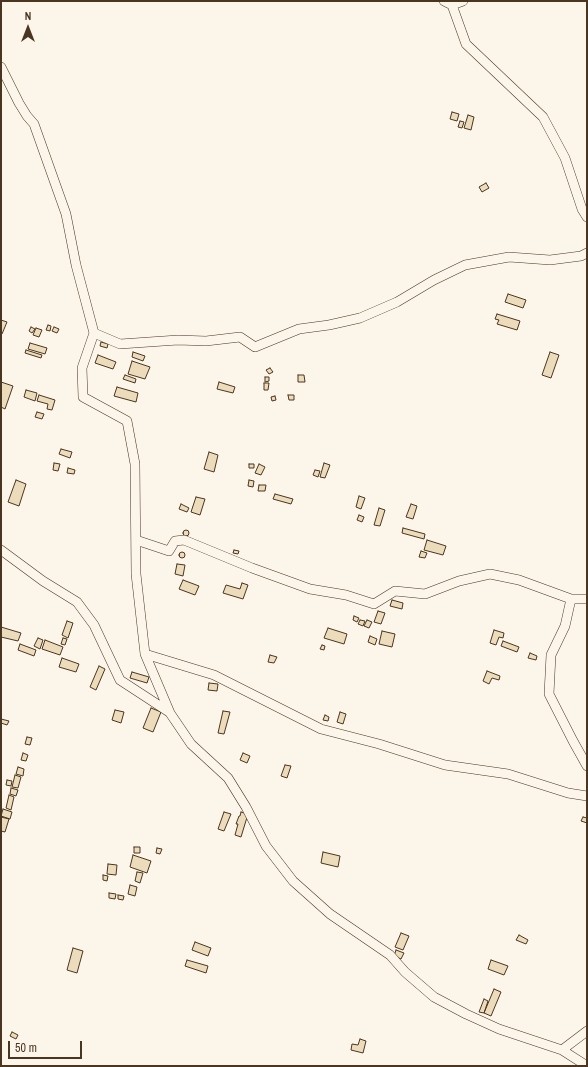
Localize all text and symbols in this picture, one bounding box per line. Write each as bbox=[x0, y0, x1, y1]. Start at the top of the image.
north arrow bbox=[8, 8, 48, 48]
text: N bbox=[25, 9, 31, 23]
scale bar bbox=[10, 1033, 84, 1059]
text: 50 m bbox=[15, 1040, 37, 1056]

